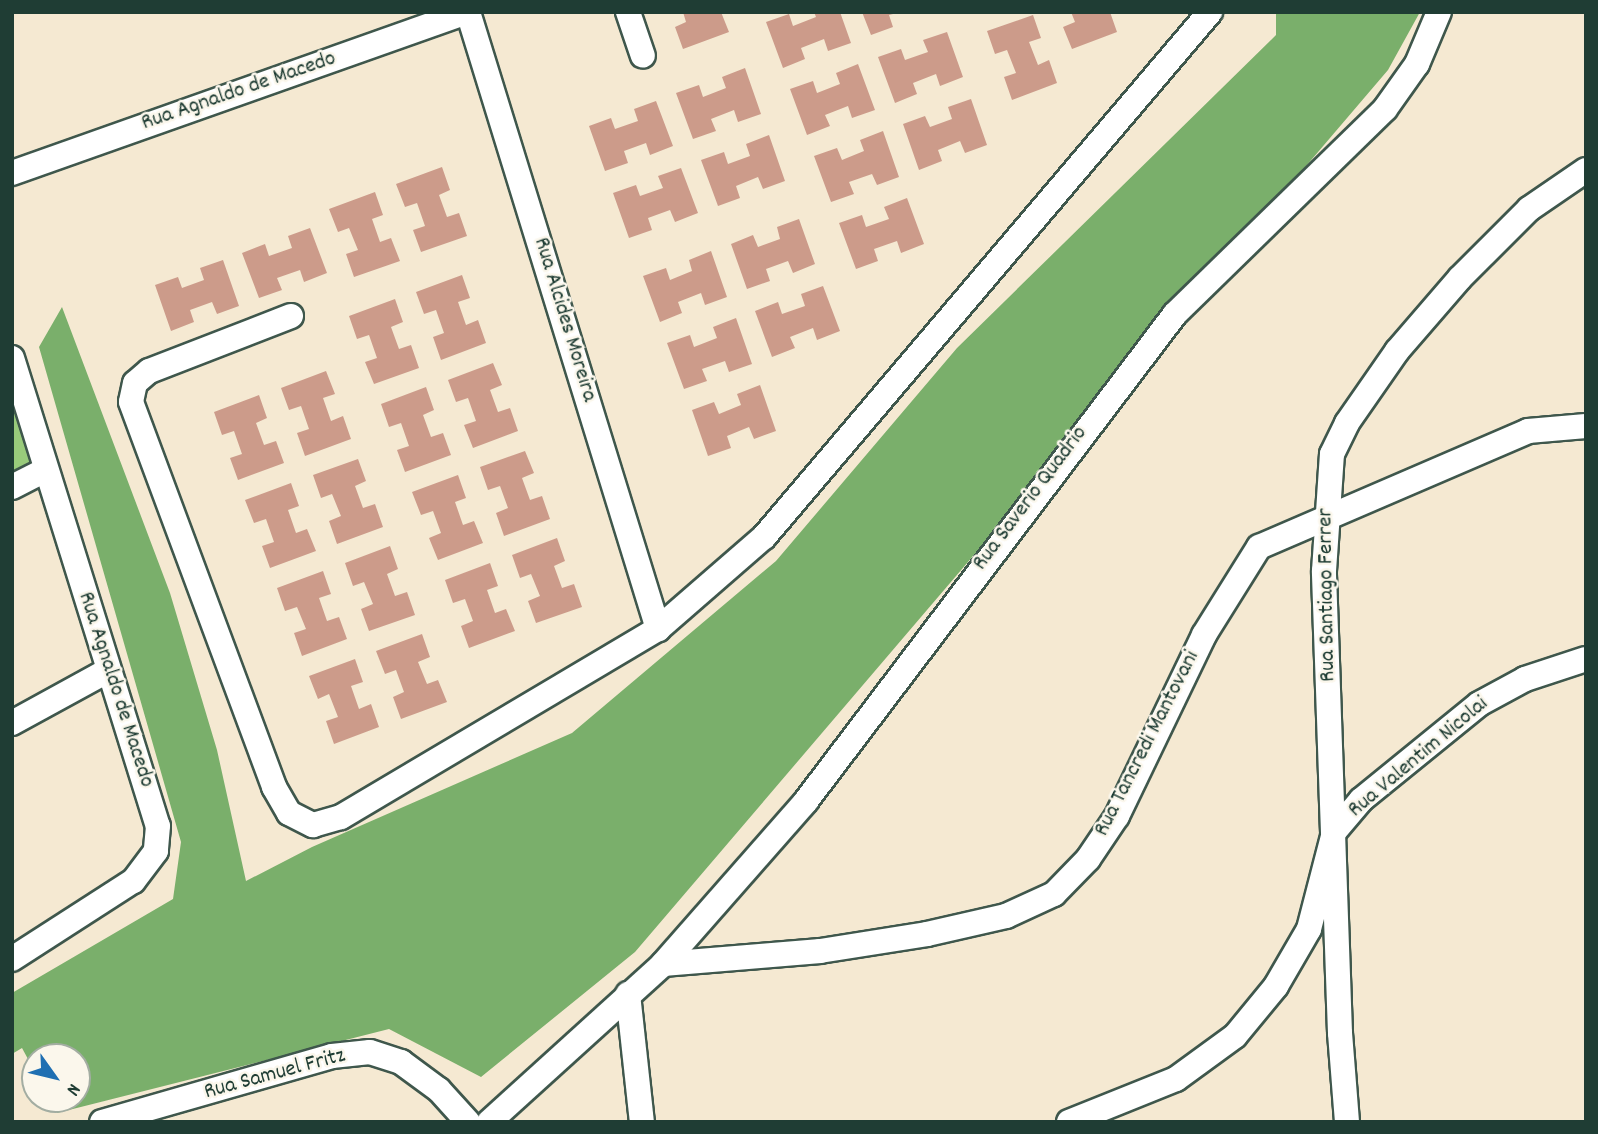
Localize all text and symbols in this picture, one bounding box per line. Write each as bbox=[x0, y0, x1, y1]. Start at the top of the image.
street label: Rua Agnaldo de Macedo bbox=[138, 46, 340, 138]
street label: Rua Alcides Moreira bbox=[526, 234, 602, 406]
street label: Rua Saverio Quadrio bbox=[968, 421, 1094, 577]
street label: Rua Santiago Ferrer bbox=[1313, 508, 1343, 682]
street label: Rua Agnaldo de Macedo bbox=[70, 589, 160, 791]
street label: Rua Tancredi Mantovani bbox=[1089, 647, 1207, 841]
street label: Rua Valentim Nicolai bbox=[1343, 691, 1495, 825]
north arrow bbox=[21, 1043, 91, 1113]
street label: Rua Samuel Fritz bbox=[201, 1043, 349, 1107]
text: N bbox=[58, 1077, 86, 1100]

